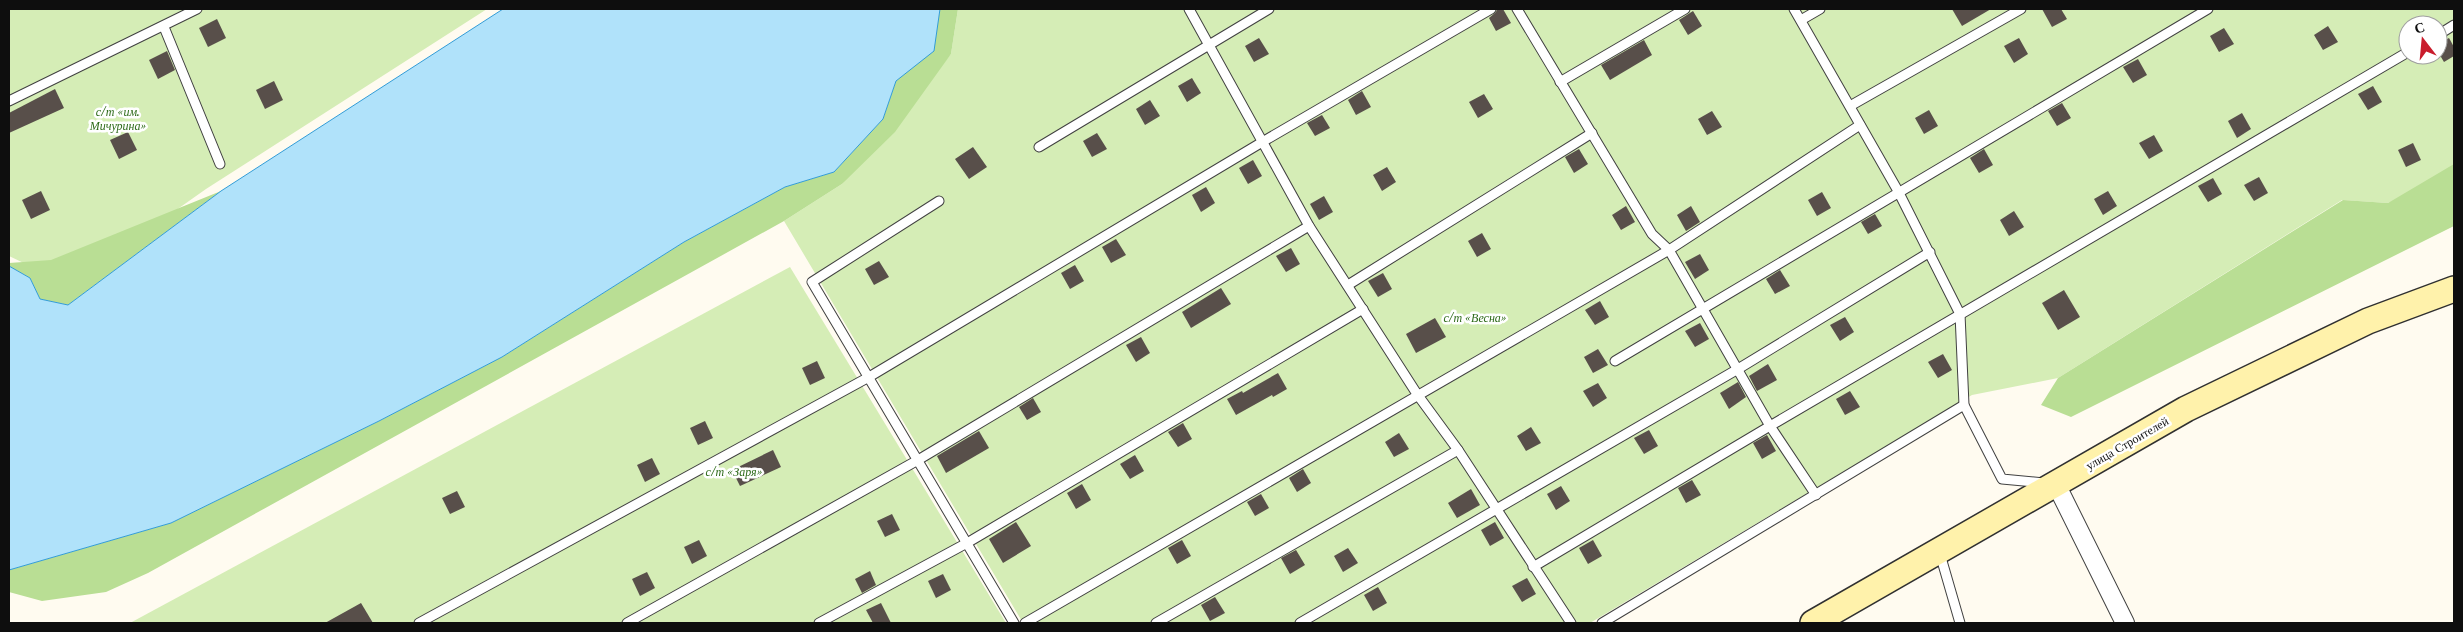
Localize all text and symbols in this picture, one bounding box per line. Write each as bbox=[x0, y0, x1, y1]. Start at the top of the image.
north arrow bbox=[2398, 15, 2448, 65]
text: С bbox=[2412, 17, 2427, 38]
park label: с/т «им. Мичурина» bbox=[89, 104, 147, 133]
park label: с/т «Весна» bbox=[1443, 310, 1507, 325]
street label: улица Строителей bbox=[2083, 413, 2172, 473]
park label: с/т «Заря» bbox=[706, 464, 763, 479]

